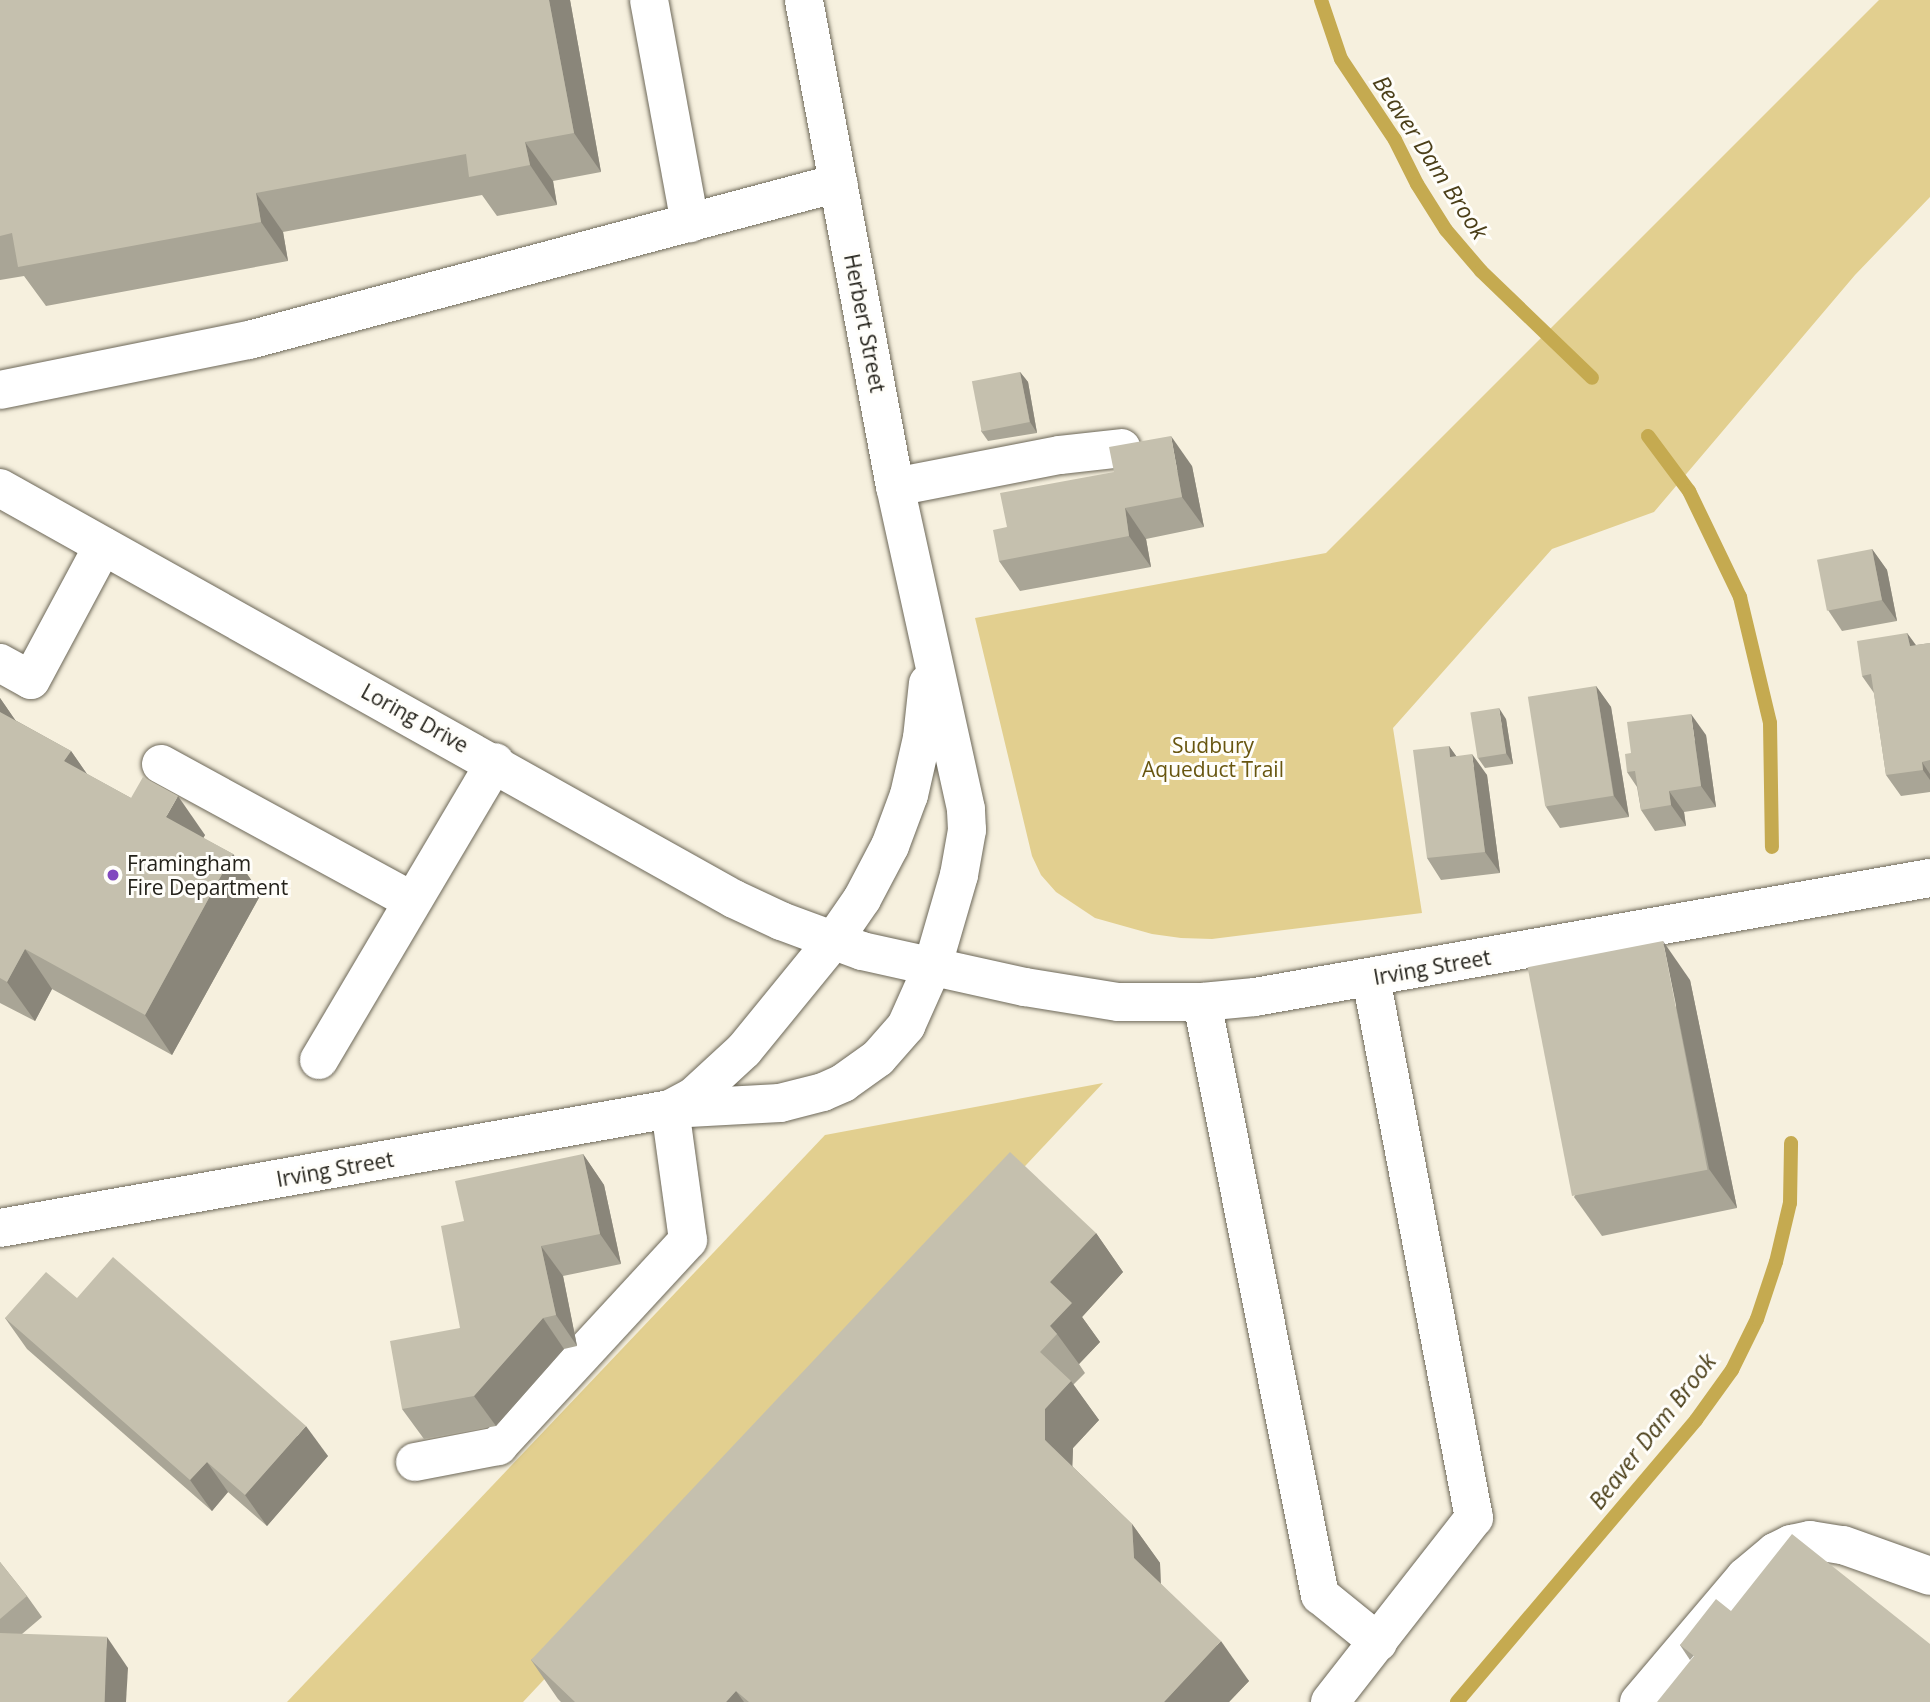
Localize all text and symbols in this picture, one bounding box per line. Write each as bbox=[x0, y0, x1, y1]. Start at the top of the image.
water label: Beaver Dam Brook bbox=[1368, 70, 1494, 244]
street label: Herbert Street bbox=[839, 252, 891, 394]
street label: Loring Drive bbox=[357, 678, 473, 758]
park label: Sudbury Aqueduct Trail bbox=[1142, 732, 1284, 782]
place label: Framingham Fire Department bbox=[127, 850, 288, 900]
marker: Framingham Fire Department bbox=[105, 867, 121, 883]
street label: Irving Street bbox=[1371, 944, 1493, 990]
street label: Irving Street bbox=[274, 1146, 396, 1192]
water label: Beaver Dam Brook bbox=[1583, 1348, 1721, 1514]

